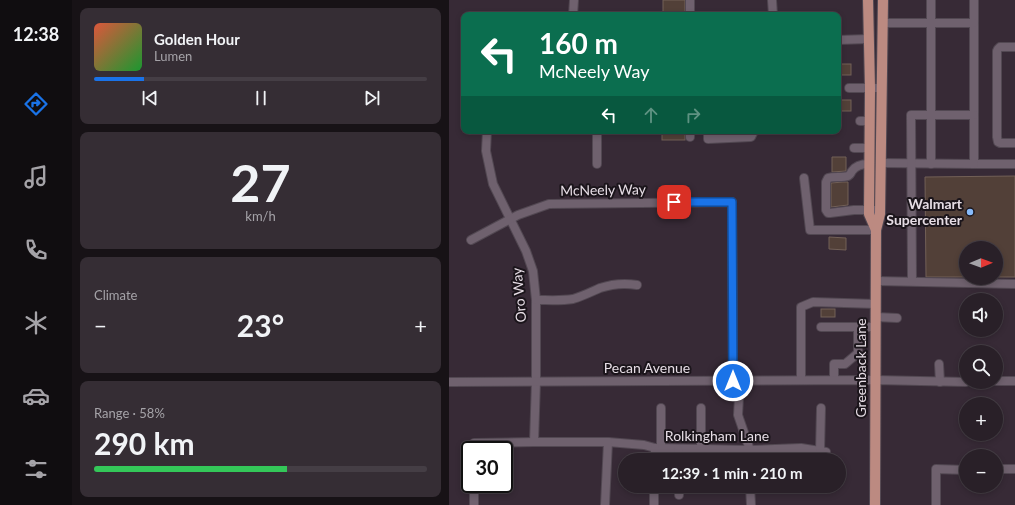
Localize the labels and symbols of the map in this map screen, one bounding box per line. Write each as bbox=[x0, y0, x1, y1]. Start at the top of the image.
street label: McNeely Way bbox=[560, 180, 647, 199]
pin bbox=[657, 185, 691, 219]
place label: Walmart Supercenter bbox=[886, 195, 963, 228]
marker: Walmart Supercenter bbox=[965, 207, 975, 217]
north arrow bbox=[959, 241, 1003, 285]
street label: Oro Way bbox=[508, 266, 529, 323]
street label: Greenback Lane bbox=[852, 318, 869, 418]
street label: Pecan Avenue bbox=[604, 359, 690, 376]
position arrow bbox=[712, 360, 754, 402]
street label: Rolkingham Lane bbox=[665, 427, 769, 444]
speed limit sign: 30 bbox=[461, 441, 513, 493]

